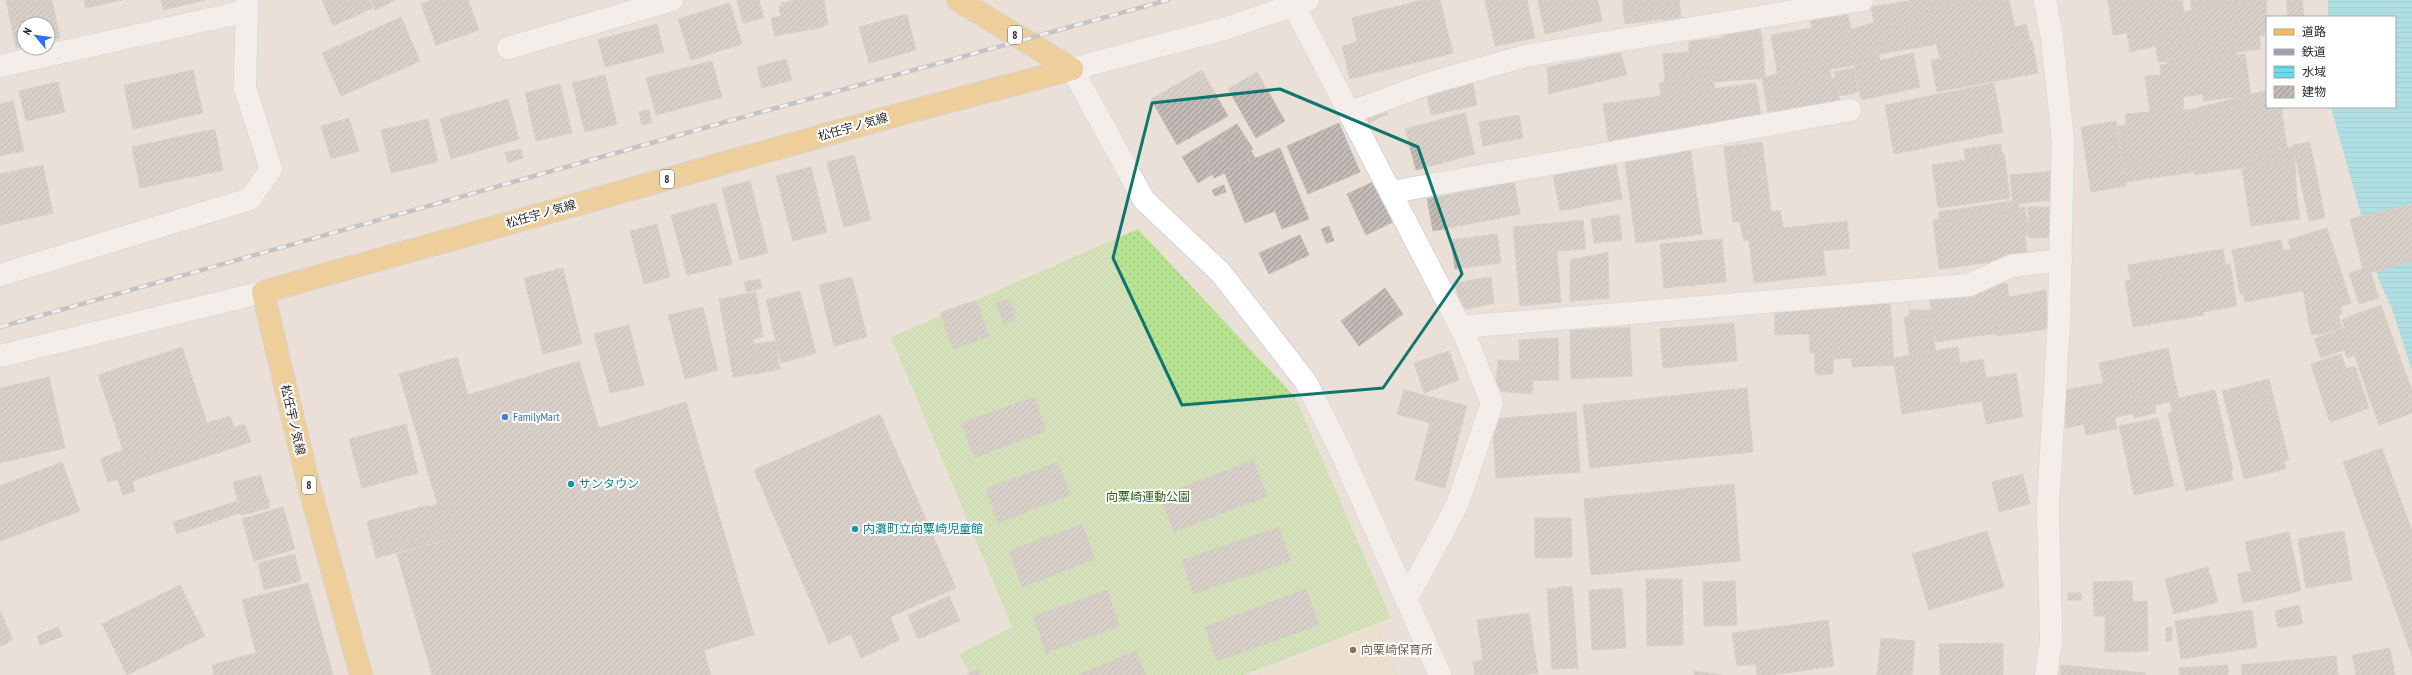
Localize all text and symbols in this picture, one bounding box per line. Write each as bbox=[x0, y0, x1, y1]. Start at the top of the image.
north arrow bbox=[16, 16, 56, 56]
legend bbox=[2266, 16, 2396, 108]
text: 道路 bbox=[2302, 24, 2326, 39]
text: N bbox=[20, 25, 35, 37]
road number: 8 bbox=[1008, 26, 1022, 44]
text: 鉄道 bbox=[2302, 44, 2326, 59]
text: 水域 bbox=[2302, 64, 2326, 79]
text: 建物 bbox=[2302, 84, 2326, 99]
street label: 松任宇ノ気線 bbox=[816, 109, 890, 144]
road number: 8 bbox=[660, 170, 674, 188]
street label: 松任宇ノ気線 bbox=[504, 196, 578, 231]
street label: 松任宇ノ気線 bbox=[278, 383, 309, 457]
place label: FamilyMart bbox=[513, 409, 561, 424]
marker: FamilyMart bbox=[500, 412, 510, 422]
road number: 8 bbox=[302, 476, 316, 494]
place label: サンタウン bbox=[579, 476, 639, 491]
marker: サンタウン bbox=[566, 479, 576, 489]
park label: 向粟崎運動公園 bbox=[1106, 489, 1190, 504]
place label: 内灘町立向粟崎児童館 bbox=[863, 521, 983, 536]
marker: 内灘町立向粟崎児童館 bbox=[850, 524, 860, 534]
place label: 向栗崎保育所 bbox=[1361, 642, 1433, 657]
marker: 向栗崎保育所 bbox=[1348, 645, 1358, 655]

